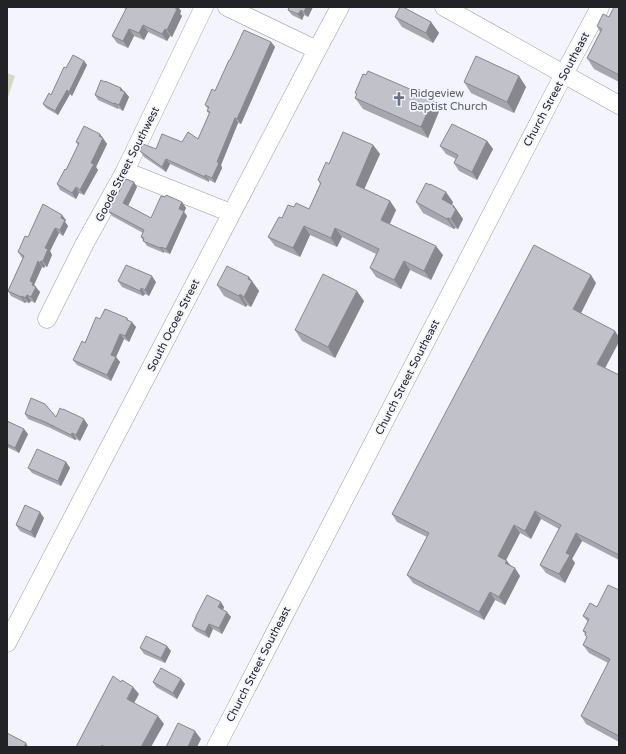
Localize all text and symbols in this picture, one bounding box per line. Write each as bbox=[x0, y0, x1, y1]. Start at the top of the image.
street label: Church Street Southeast bbox=[521, 30, 592, 149]
place label: Ridgeview Baptist Church bbox=[410, 87, 488, 113]
church icon: Ridgeview Baptist Church bbox=[391, 91, 407, 107]
street label: Goode Street Southwest bbox=[93, 105, 162, 224]
street label: South Ocoee Street bbox=[145, 277, 202, 374]
street label: Church Street Southeast bbox=[373, 317, 442, 437]
street label: Church Street Southeast bbox=[224, 604, 293, 724]

